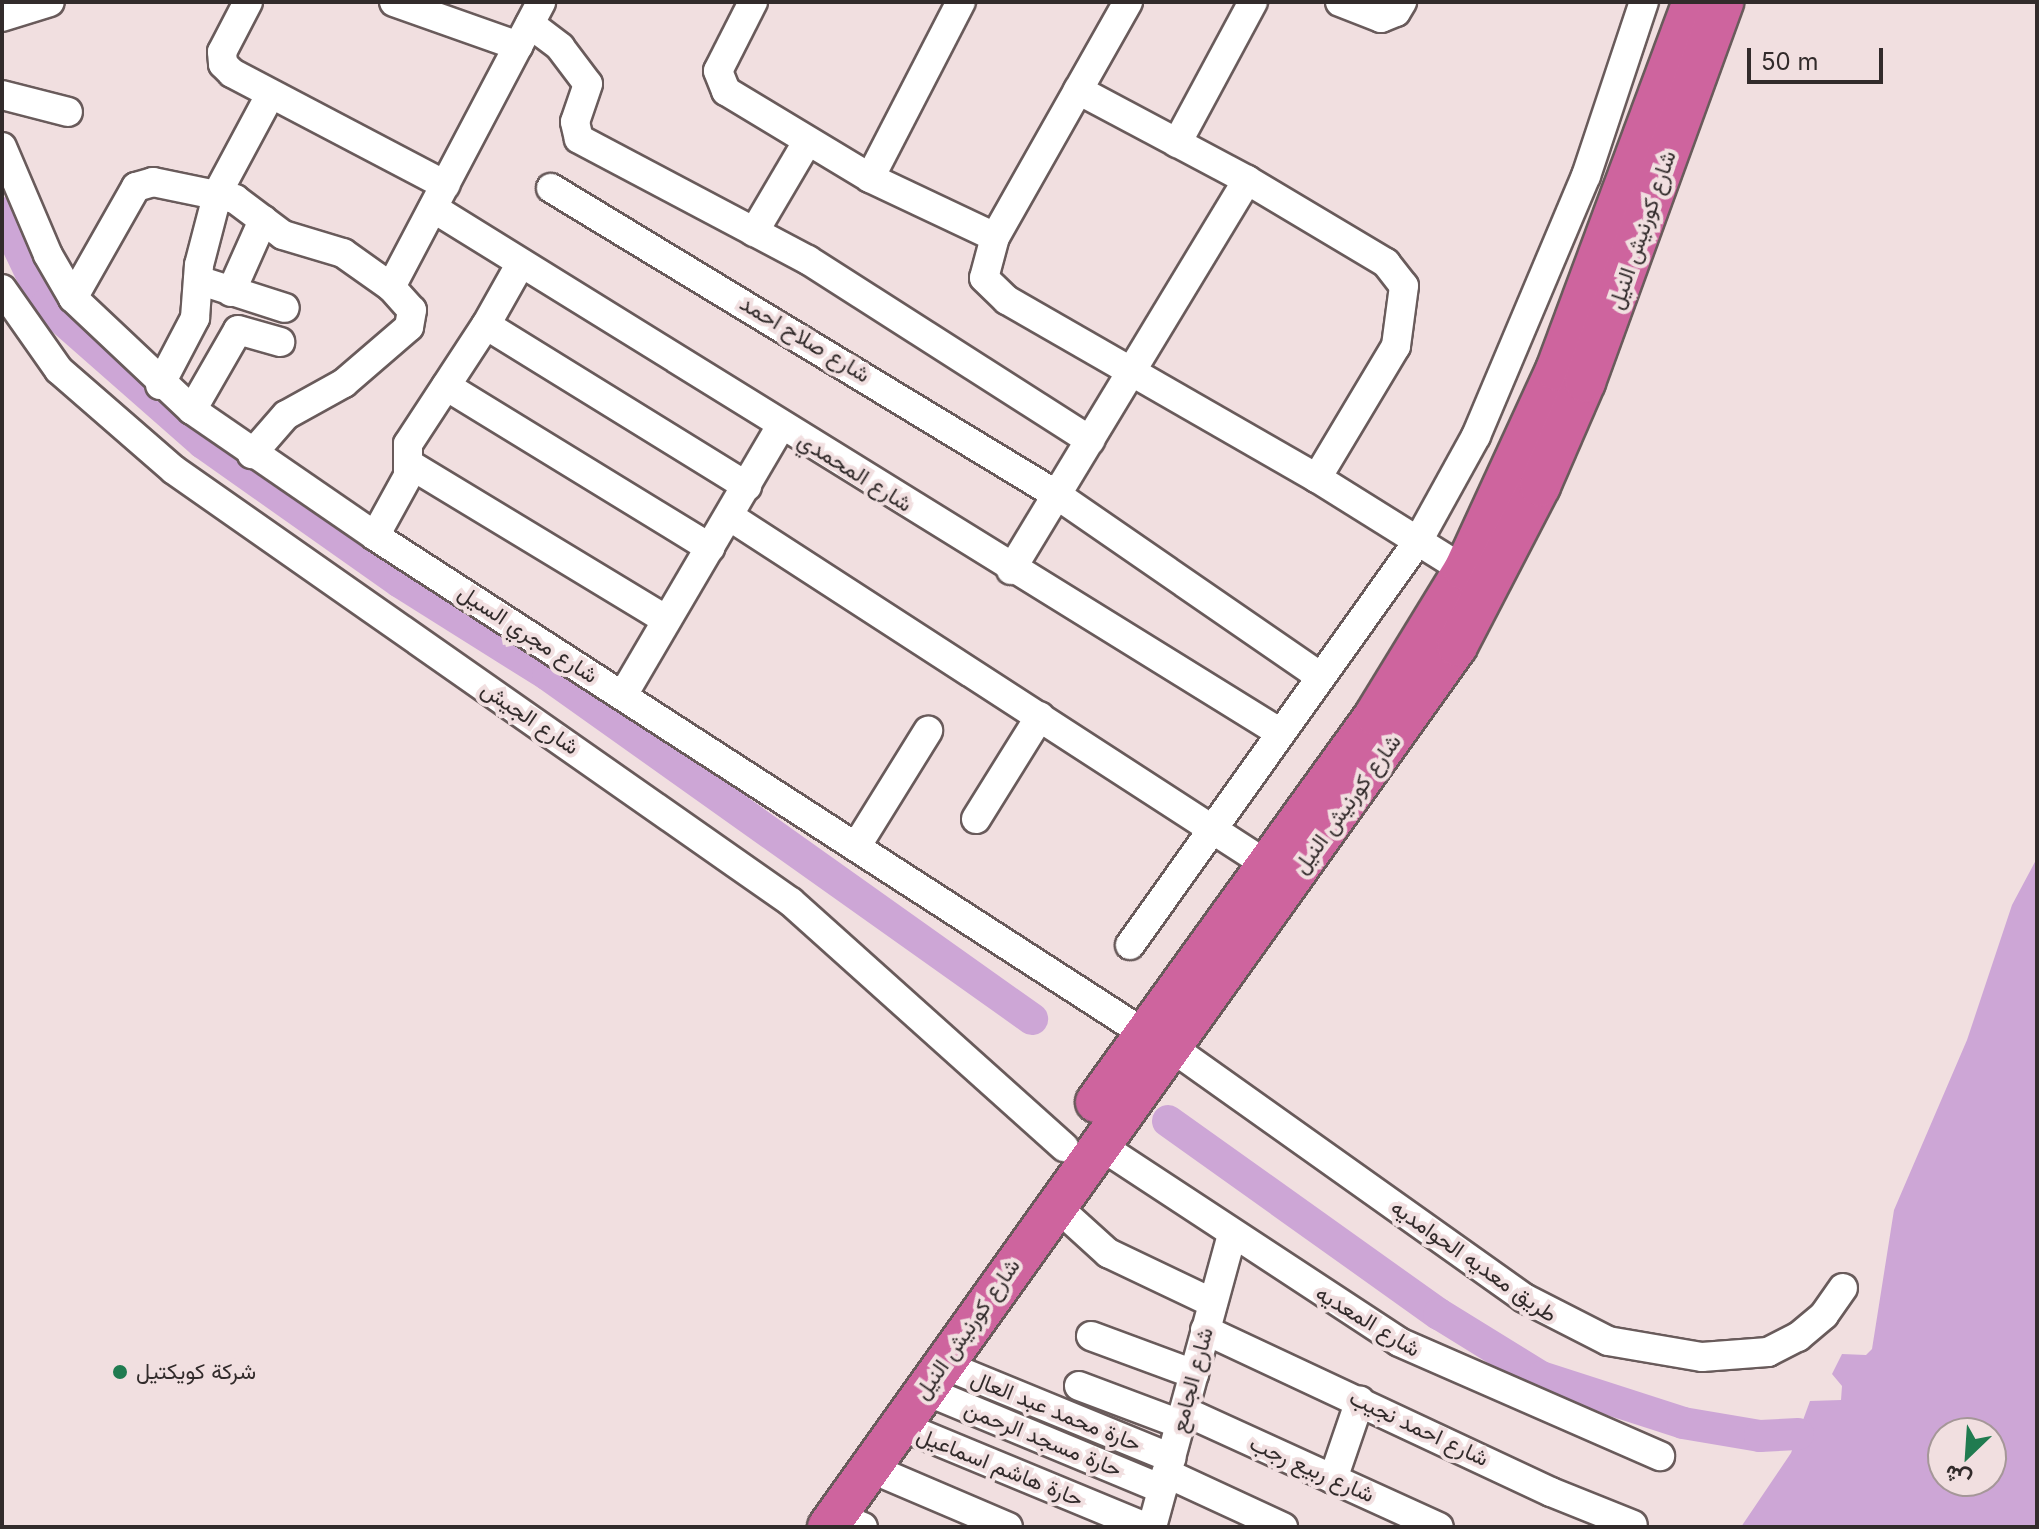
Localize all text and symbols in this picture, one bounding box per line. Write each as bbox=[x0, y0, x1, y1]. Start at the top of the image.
scale bar bbox=[1751, 32, 1887, 82]
text: 50 m bbox=[1761, 47, 1819, 76]
street label: شارع كورنيش النيل bbox=[1602, 147, 1682, 313]
street label: شارع صلاح احمد bbox=[735, 290, 875, 388]
street label: شارع المحمدي bbox=[793, 427, 917, 517]
street label: شارع مجري السيل bbox=[453, 579, 603, 689]
street label: شارع الجيش bbox=[476, 676, 584, 760]
street label: شارع كورنيش النيل bbox=[1288, 729, 1406, 879]
street label: طريق معديه الحوامديه bbox=[1386, 1194, 1562, 1328]
street label: شارع كورنيش النيل bbox=[909, 1253, 1025, 1405]
street label: شارع المعديه bbox=[1311, 1280, 1425, 1362]
street label: شارع الجامع bbox=[1165, 1325, 1219, 1435]
place label: شركة كويكتيل bbox=[136, 1359, 256, 1385]
marker: شركة كويكتيل bbox=[111, 1363, 129, 1381]
street label: حارة محمد عبد العال bbox=[967, 1365, 1145, 1457]
street label: شارع احمد نجيب bbox=[1345, 1384, 1493, 1472]
street label: حارة مسجد الرحمن bbox=[960, 1395, 1126, 1483]
north arrow bbox=[1927, 1417, 2007, 1497]
street label: حارة هاشم اسماعيل bbox=[913, 1422, 1087, 1512]
street label: شارع ربيع رجب bbox=[1246, 1430, 1378, 1508]
text: ش bbox=[1940, 1460, 1975, 1494]

